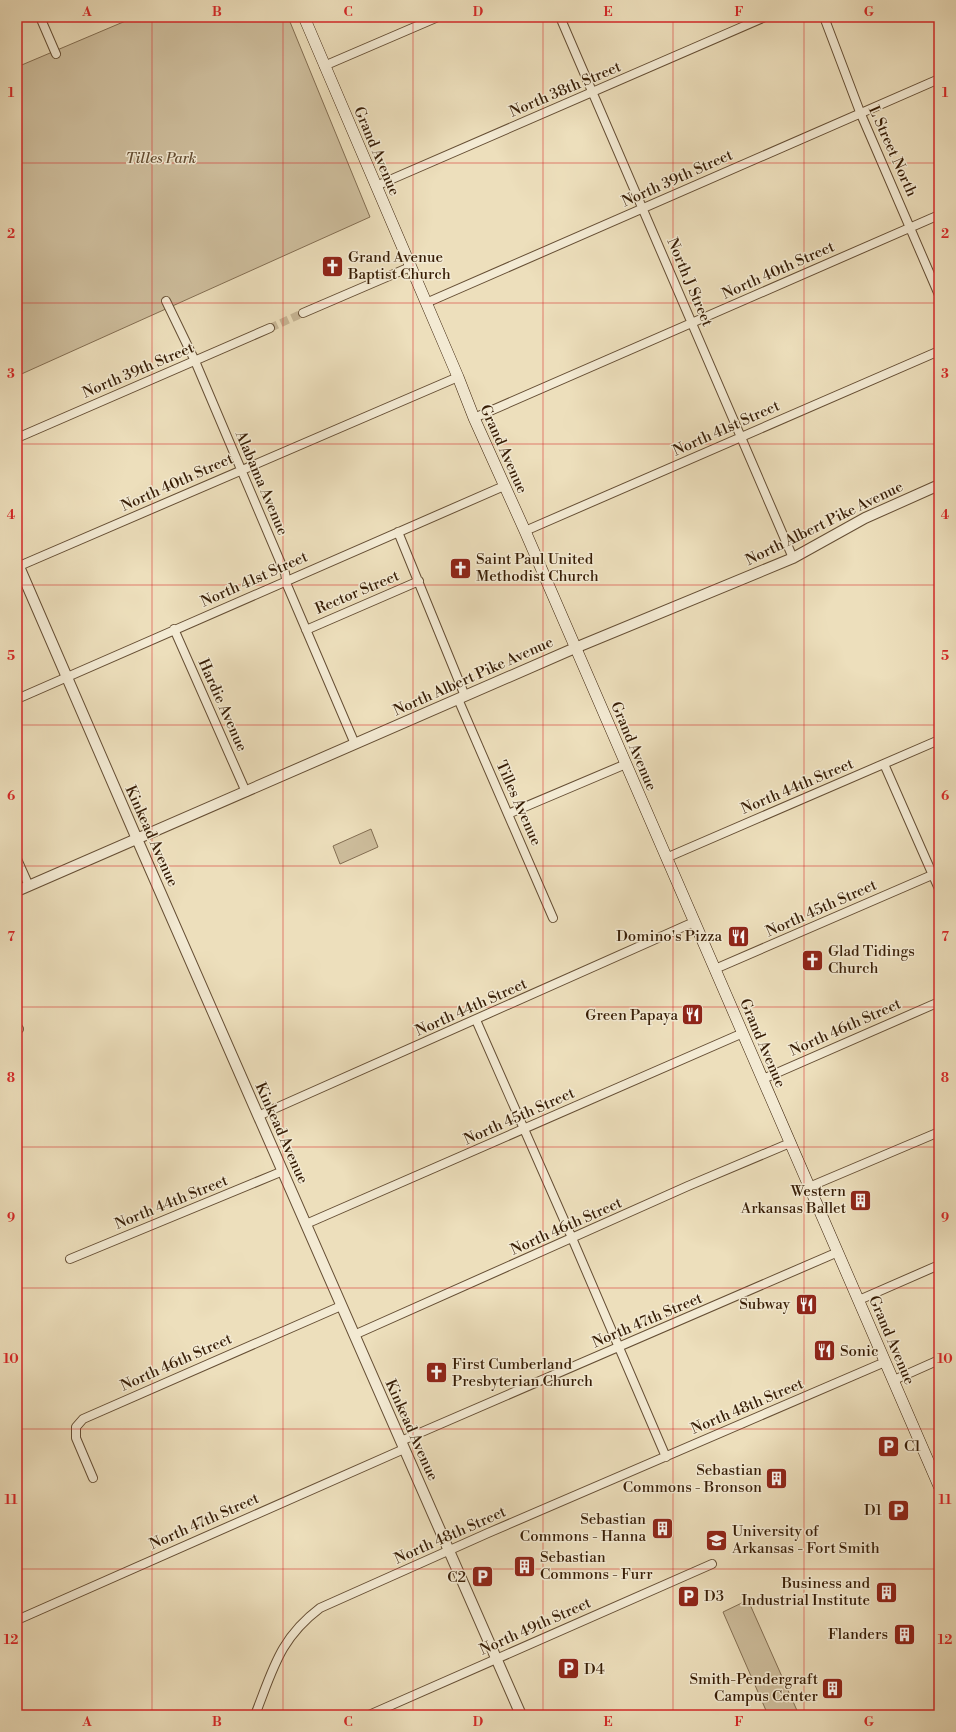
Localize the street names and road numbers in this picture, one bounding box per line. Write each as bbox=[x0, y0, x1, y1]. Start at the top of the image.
street label: North 38th Street bbox=[506, 57, 625, 122]
street label: L Street North bbox=[864, 103, 921, 200]
street label: Grand Avenue bbox=[349, 104, 404, 199]
street label: North 39th Street bbox=[619, 145, 736, 211]
street label: North J Street bbox=[662, 235, 717, 330]
street label: North 40th Street bbox=[719, 237, 838, 304]
street label: North 39th Street bbox=[79, 338, 198, 403]
street label: North 41st Street bbox=[670, 396, 783, 461]
street label: Grand Avenue bbox=[476, 402, 532, 496]
street label: Alabama Avenue bbox=[231, 427, 292, 538]
street label: North 40th Street bbox=[118, 449, 237, 516]
street label: North Albert Pike Avenue bbox=[742, 477, 906, 570]
street label: North 41st Street bbox=[198, 547, 311, 612]
street label: Rector Street bbox=[312, 566, 403, 619]
street label: North Albert Pike Avenue bbox=[390, 633, 556, 720]
street label: Hardie Avenue bbox=[194, 656, 251, 755]
street label: Grand Avenue bbox=[606, 699, 661, 794]
street label: North 44th Street bbox=[738, 754, 857, 819]
street label: Tilles Avenue bbox=[491, 758, 546, 849]
street label: Kinkead Avenue bbox=[121, 783, 182, 890]
street label: North 45th Street bbox=[763, 875, 880, 941]
street label: North 44th Street bbox=[412, 974, 531, 1041]
street label: North 46th Street bbox=[786, 994, 905, 1061]
street label: Grand Avenue bbox=[735, 996, 790, 1091]
street label: Kinkead Avenue bbox=[251, 1080, 312, 1187]
street label: North 45th Street bbox=[461, 1083, 578, 1149]
street label: North 44th Street bbox=[112, 1171, 231, 1234]
street label: North 46th Street bbox=[507, 1193, 626, 1260]
street label: North 47th Street bbox=[589, 1288, 706, 1352]
street label: Grand Avenue bbox=[864, 1293, 919, 1388]
street label: North 46th Street bbox=[117, 1329, 236, 1396]
street label: North 48th Street bbox=[688, 1374, 807, 1439]
street label: Kinkead Avenue bbox=[381, 1377, 442, 1484]
street label: North 47th Street bbox=[146, 1489, 263, 1554]
street label: North 48th Street bbox=[391, 1502, 510, 1569]
street label: North 49th Street bbox=[476, 1593, 595, 1660]

